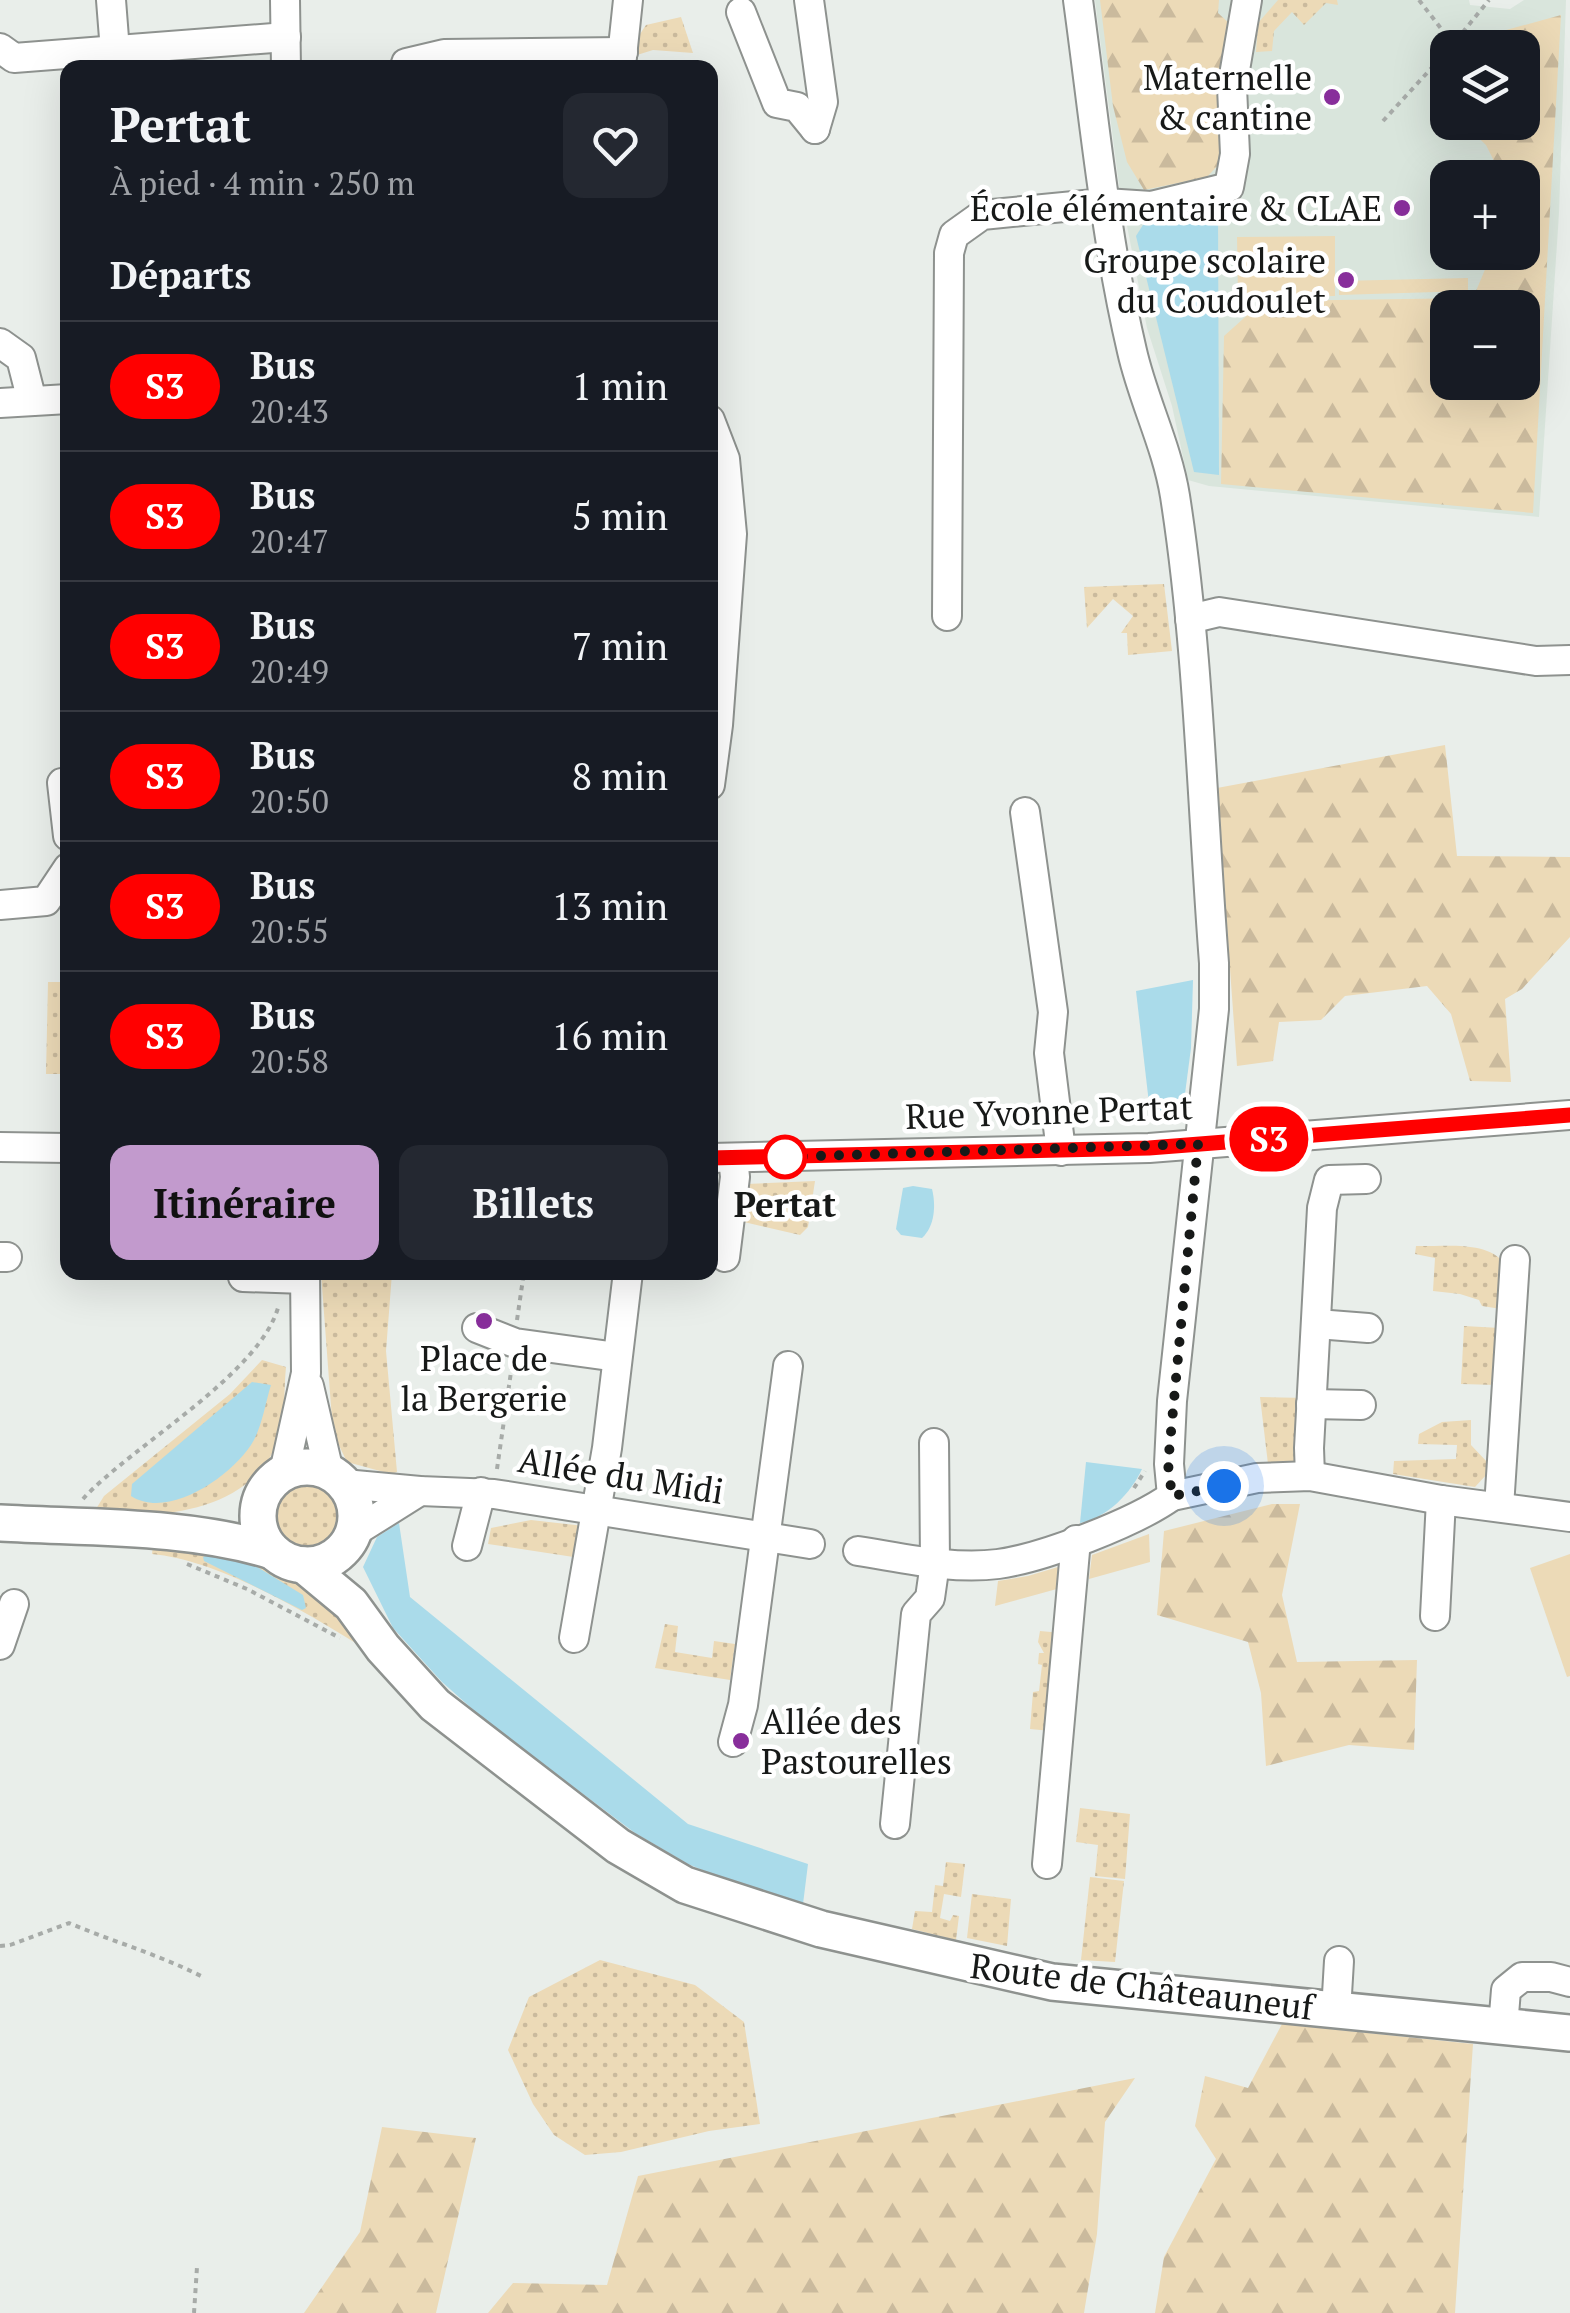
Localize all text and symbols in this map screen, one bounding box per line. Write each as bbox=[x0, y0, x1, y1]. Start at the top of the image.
map controls bbox=[1430, 30, 1540, 400]
button: layers bbox=[1430, 30, 1540, 140]
place label: Maternelle & cantine bbox=[1143, 54, 1312, 140]
marker: Maternelle & cantine bbox=[1321, 86, 1343, 108]
text: Pertat bbox=[110, 92, 251, 156]
button: heart bbox=[563, 93, 668, 198]
button: + bbox=[1430, 160, 1540, 270]
text: À pied · 4 min · 250 m bbox=[110, 162, 415, 204]
place label: École élémentaire & CLAE bbox=[970, 185, 1382, 231]
marker: École élémentaire & CLAE bbox=[1391, 197, 1413, 219]
place label: Groupe scolaire du Coudoulet bbox=[1083, 237, 1326, 323]
text: Départs bbox=[110, 250, 251, 300]
marker: Groupe scolaire du Coudoulet bbox=[1335, 269, 1357, 291]
button: − bbox=[1430, 290, 1540, 400]
text: Bus bbox=[250, 340, 315, 390]
text: 1 min bbox=[572, 361, 668, 411]
text: S3 bbox=[145, 363, 185, 409]
text: 20:43 bbox=[250, 390, 329, 432]
text: Bus bbox=[250, 470, 315, 520]
text: 5 min bbox=[572, 491, 668, 541]
text: S3 bbox=[145, 493, 185, 539]
text: 20:47 bbox=[250, 520, 329, 562]
text: Bus bbox=[250, 600, 315, 650]
text: 7 min bbox=[572, 621, 668, 671]
text: S3 bbox=[145, 623, 185, 669]
text: 20:49 bbox=[250, 650, 329, 692]
text: Bus bbox=[250, 730, 315, 780]
text: 8 min bbox=[572, 751, 668, 801]
text: S3 bbox=[145, 753, 185, 799]
text: 20:50 bbox=[250, 780, 329, 822]
text: Bus bbox=[250, 860, 315, 910]
text: 13 min bbox=[551, 881, 668, 931]
text: S3 bbox=[145, 883, 185, 929]
text: 20:55 bbox=[250, 910, 329, 952]
text: Bus bbox=[250, 990, 315, 1040]
text: 16 min bbox=[551, 1011, 668, 1061]
text: S3 bbox=[145, 1013, 185, 1059]
text: 20:58 bbox=[250, 1040, 329, 1082]
street label: Rue Yvonne Pertat bbox=[904, 1083, 1194, 1139]
line badge: S3 bbox=[1224, 1106, 1314, 1172]
text: S3 bbox=[1249, 1116, 1289, 1162]
marker: Pertat bbox=[764, 1136, 806, 1178]
button: Itinéraire bbox=[110, 1145, 379, 1260]
button: Billets bbox=[399, 1145, 668, 1260]
place label: Pertat bbox=[734, 1181, 836, 1227]
marker: Place de la Bergerie bbox=[473, 1310, 495, 1332]
place label: Place de la Bergerie bbox=[401, 1335, 567, 1421]
street label: Allée du Midi bbox=[515, 1436, 727, 1514]
your location bbox=[1199, 1461, 1249, 1511]
place label: Allée des Pastourelles bbox=[761, 1698, 952, 1784]
marker: Allée des Pastourelles bbox=[730, 1730, 752, 1752]
street label: Route de Châteauneuf bbox=[968, 1942, 1318, 2030]

